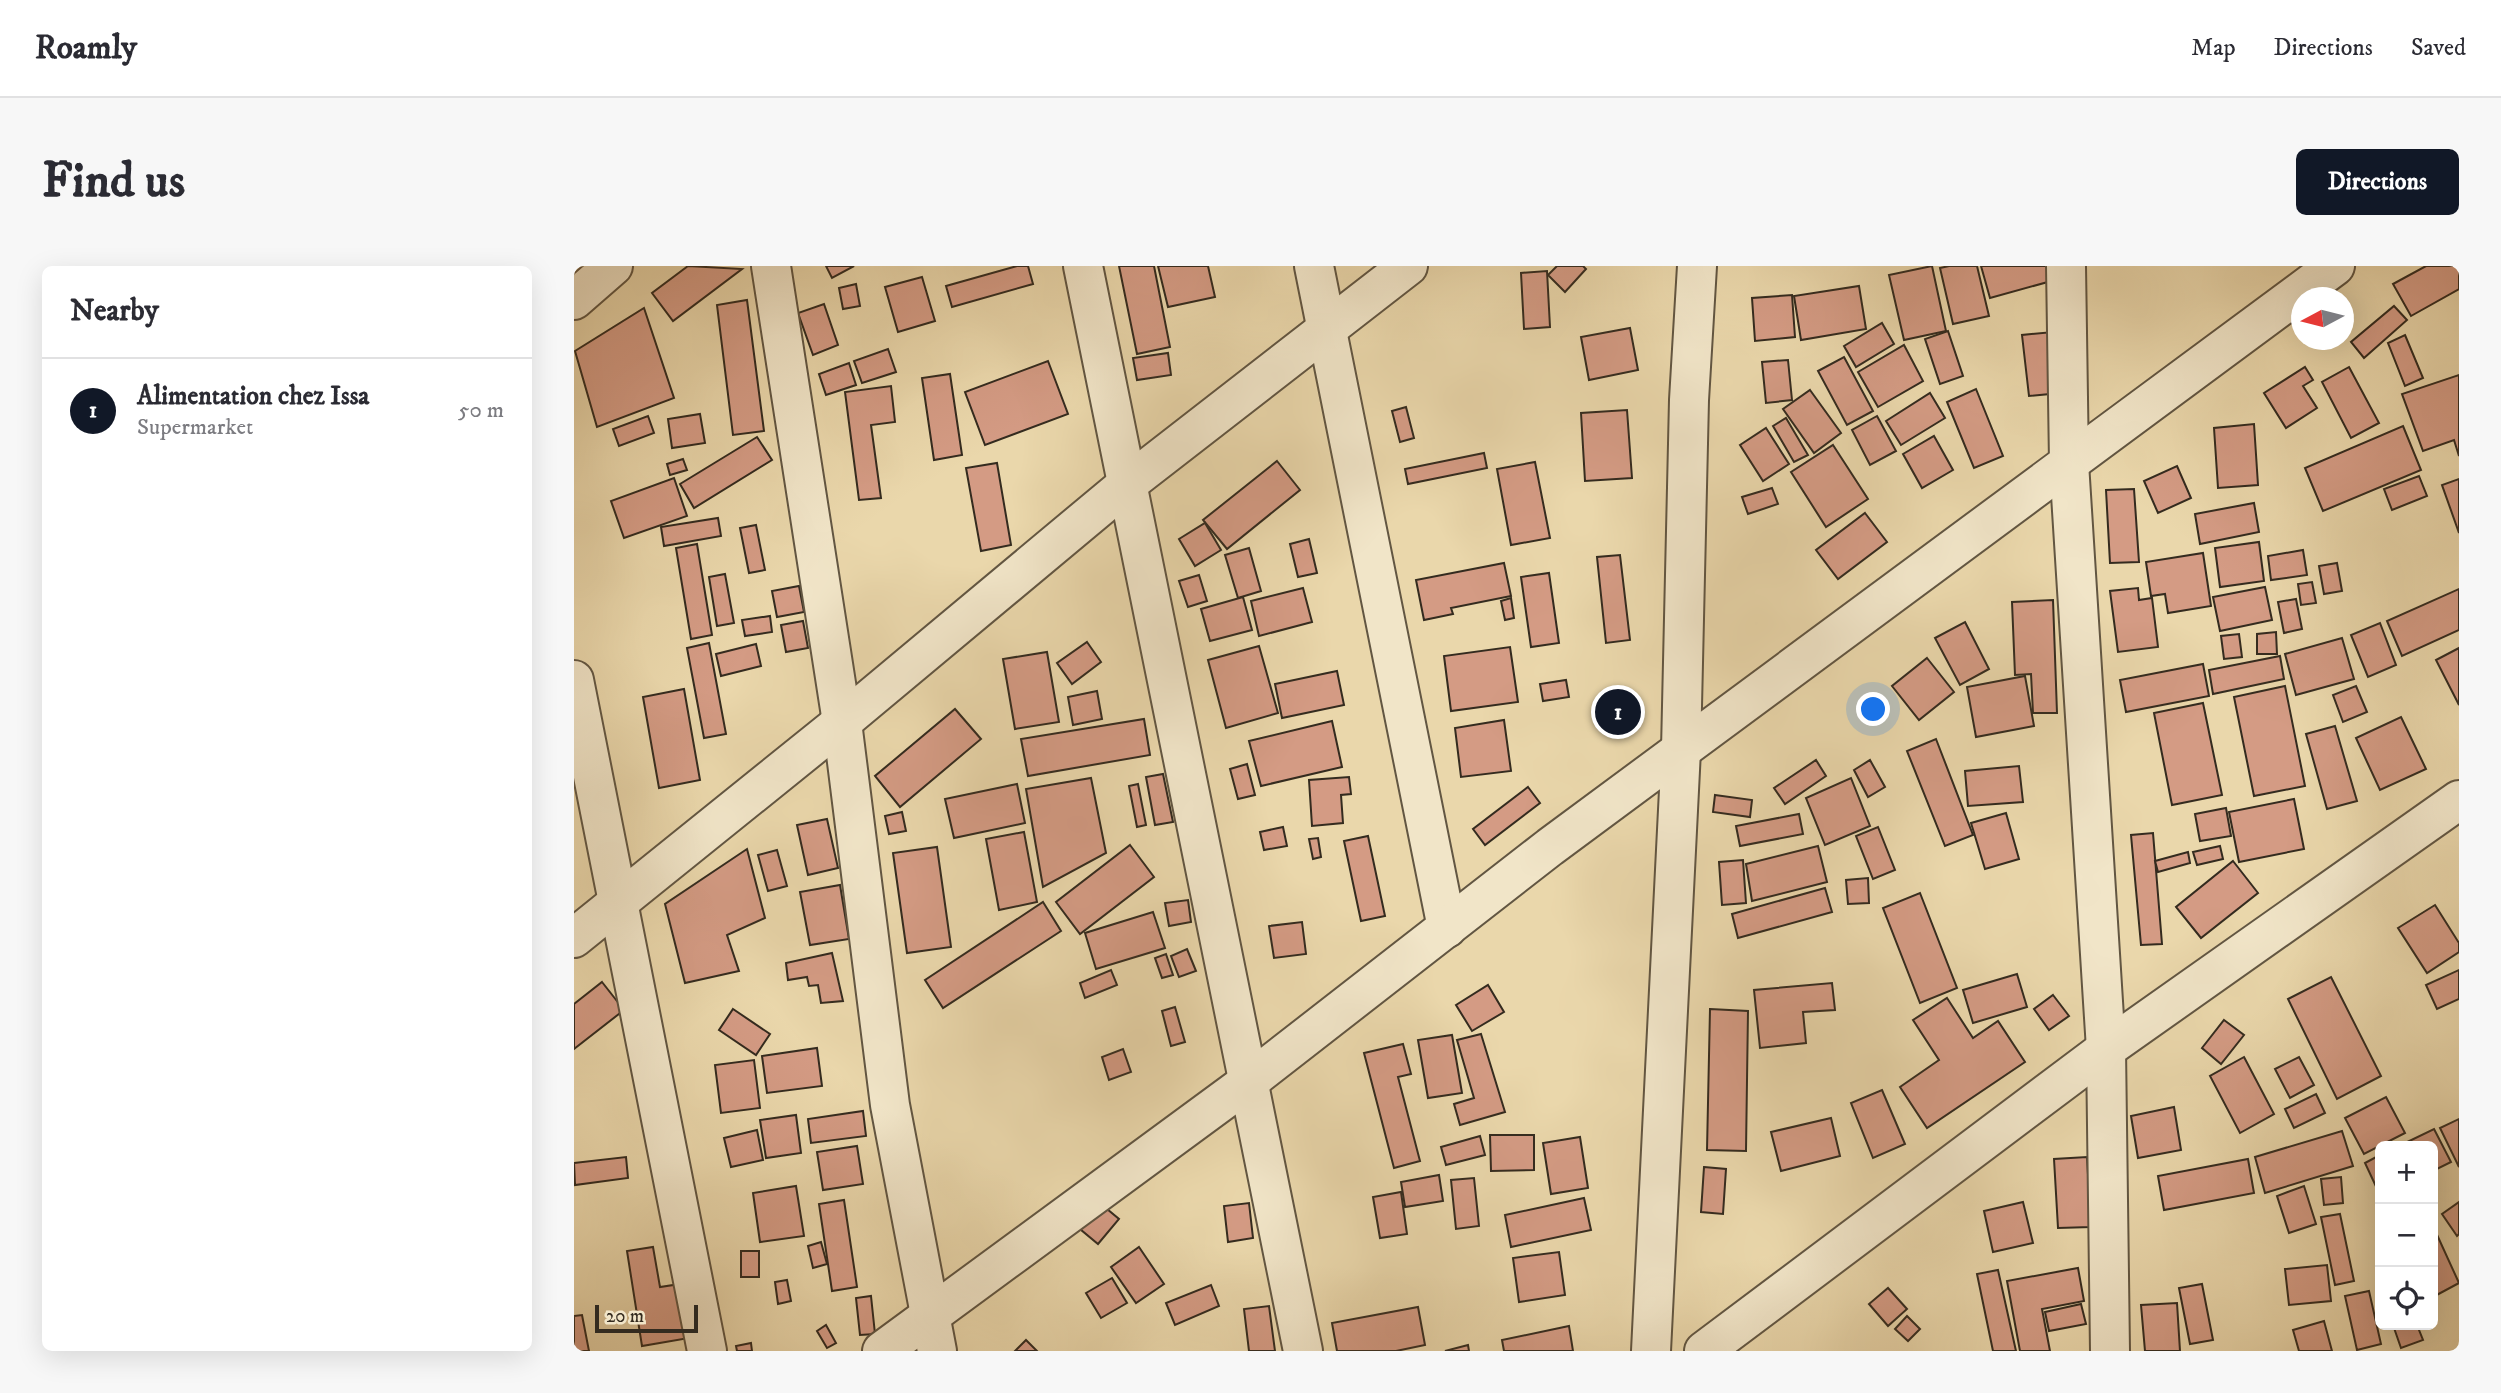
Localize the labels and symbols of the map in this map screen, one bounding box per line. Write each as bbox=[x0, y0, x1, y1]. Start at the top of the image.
north arrow bbox=[2291, 287, 2354, 350]
pin: 1 bbox=[1595, 686, 1641, 738]
your location bbox=[1856, 692, 1890, 726]
scale bar bbox=[595, 1302, 698, 1334]

